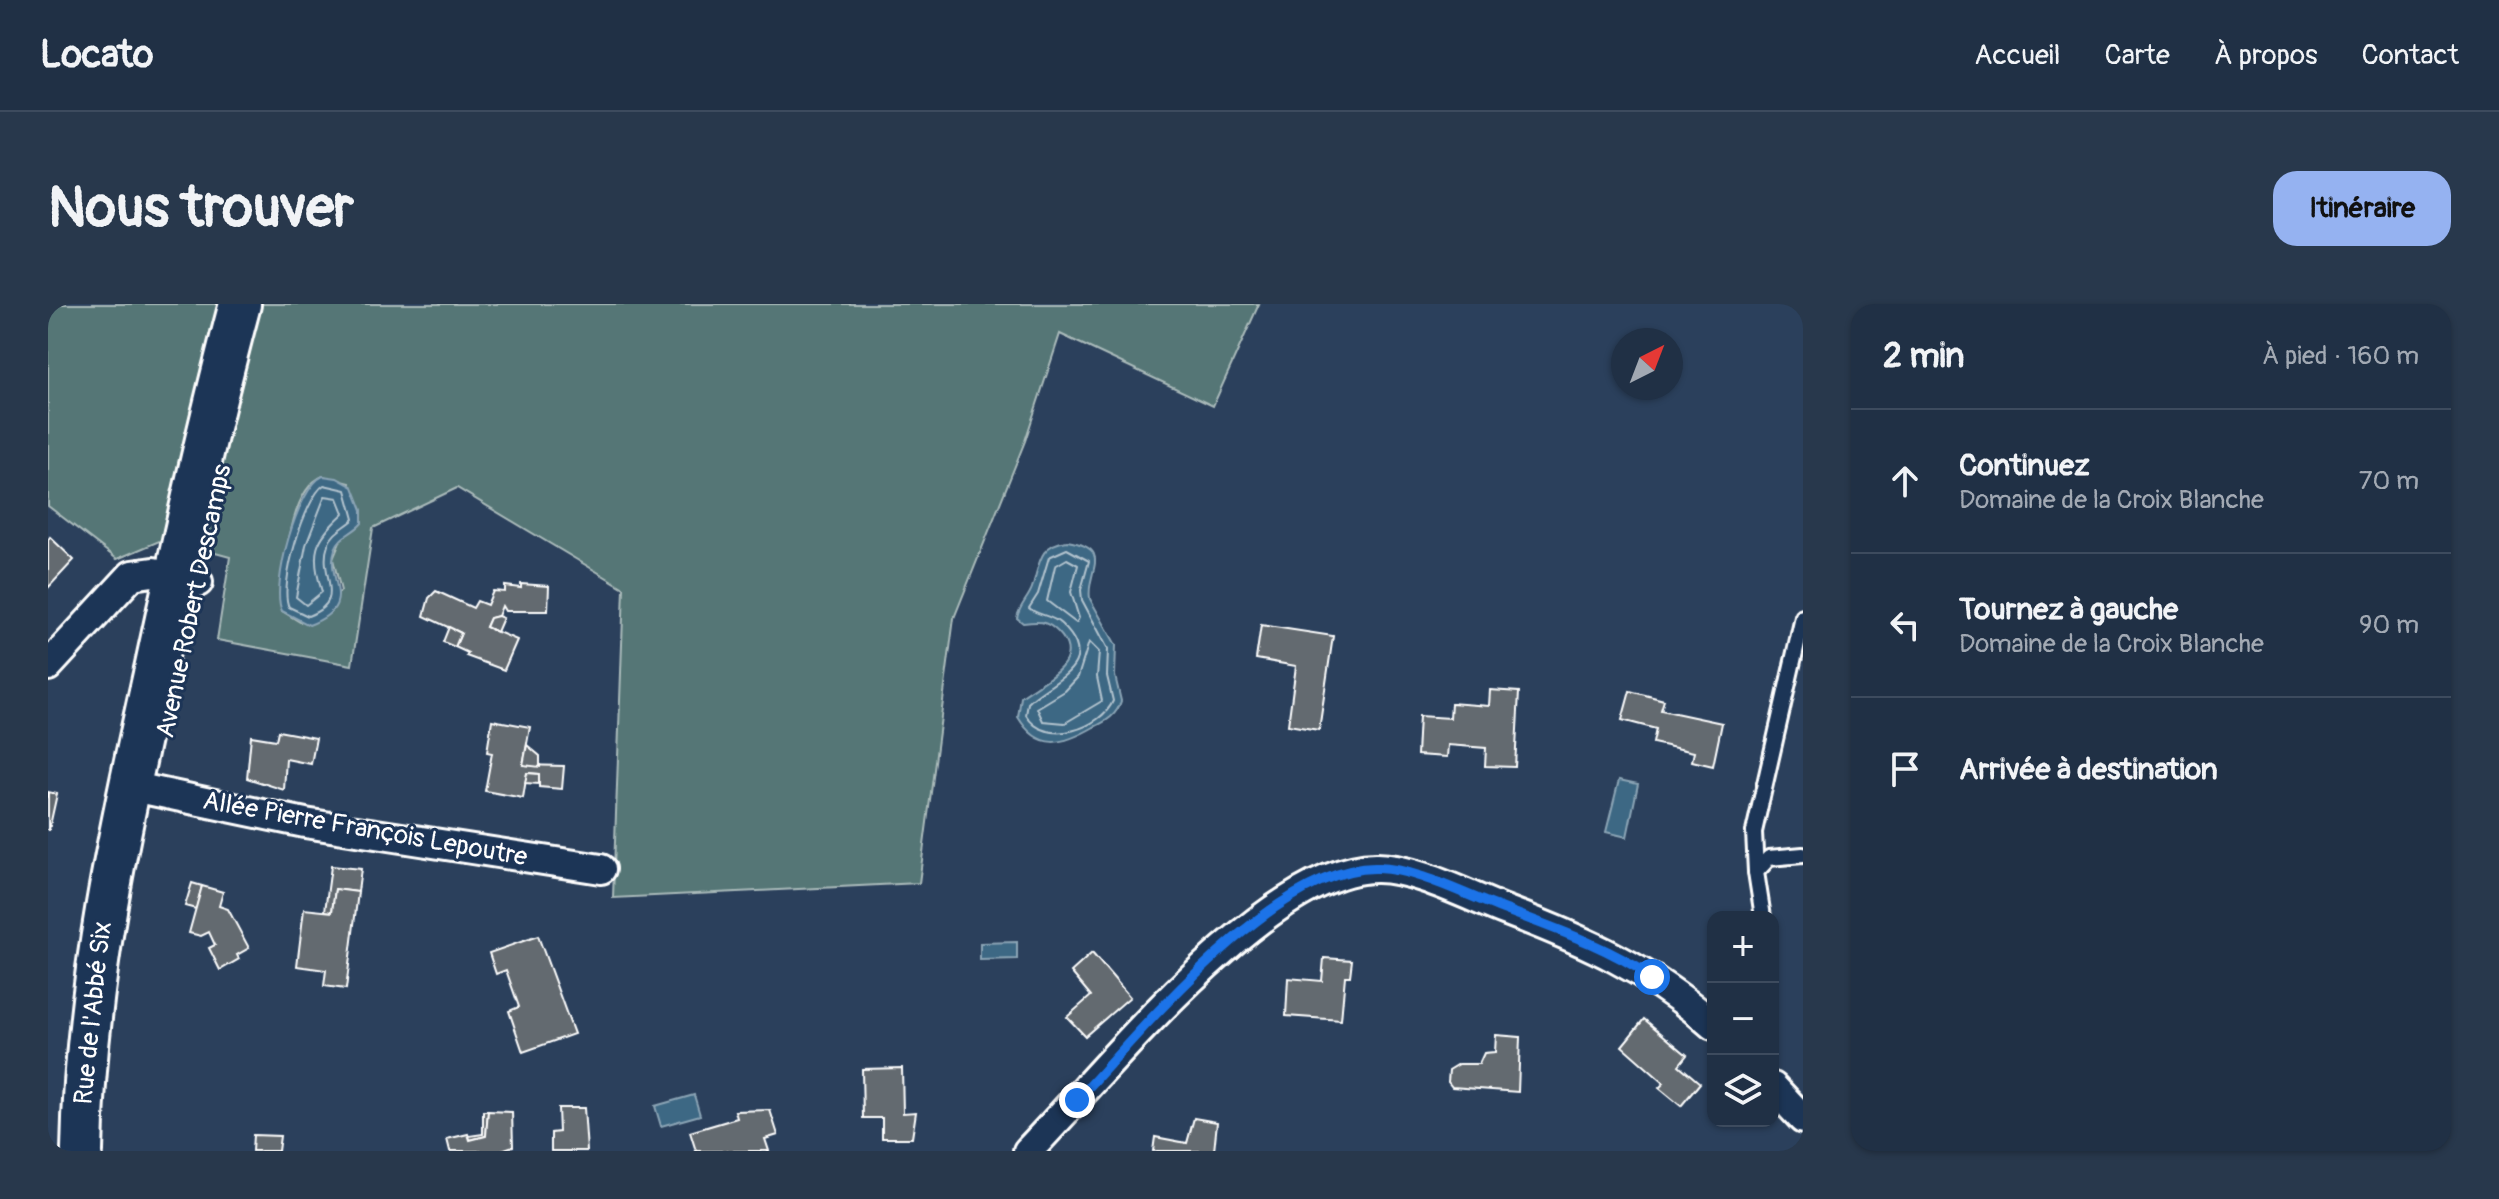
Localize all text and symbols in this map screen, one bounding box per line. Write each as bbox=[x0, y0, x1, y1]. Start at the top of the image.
text: Locato bbox=[40, 31, 153, 79]
text: Accueil bbox=[1974, 38, 2061, 73]
text: Carte bbox=[2105, 38, 2170, 73]
text: À propos bbox=[2214, 38, 2318, 73]
text: Contact bbox=[2362, 38, 2459, 73]
button: Itinéraire bbox=[2273, 171, 2451, 246]
text: Nous trouver bbox=[48, 174, 354, 243]
north arrow bbox=[1611, 328, 1683, 400]
text: 2 min bbox=[1883, 335, 1965, 378]
text: À pied · 160 m bbox=[2262, 340, 2419, 372]
text: Continuez bbox=[1959, 447, 2090, 484]
icon: ahead bbox=[1883, 459, 1927, 503]
street label: Avenue Robert Descamps bbox=[149, 461, 239, 741]
text: 70 m bbox=[2359, 465, 2419, 497]
text: Domaine de la Croix Blanche bbox=[1959, 484, 2264, 516]
text: Tournez à gauche bbox=[1959, 591, 2178, 628]
icon: left bbox=[1883, 603, 1927, 647]
text: 90 m bbox=[2359, 609, 2419, 641]
text: Domaine de la Croix Blanche bbox=[1959, 628, 2264, 660]
icon: arrive bbox=[1883, 747, 1927, 791]
text: Arrivée à destination bbox=[1959, 751, 2218, 788]
street label: Allée Pierre François Lepoutre bbox=[200, 785, 530, 873]
map controls bbox=[1707, 911, 1779, 1127]
button: + bbox=[1707, 911, 1779, 983]
street label: Rue de l'Abbé Six bbox=[67, 920, 119, 1106]
route start bbox=[1634, 959, 1670, 995]
button: − bbox=[1707, 983, 1779, 1055]
button: layers bbox=[1707, 1055, 1779, 1127]
route end bbox=[1059, 1082, 1095, 1118]

